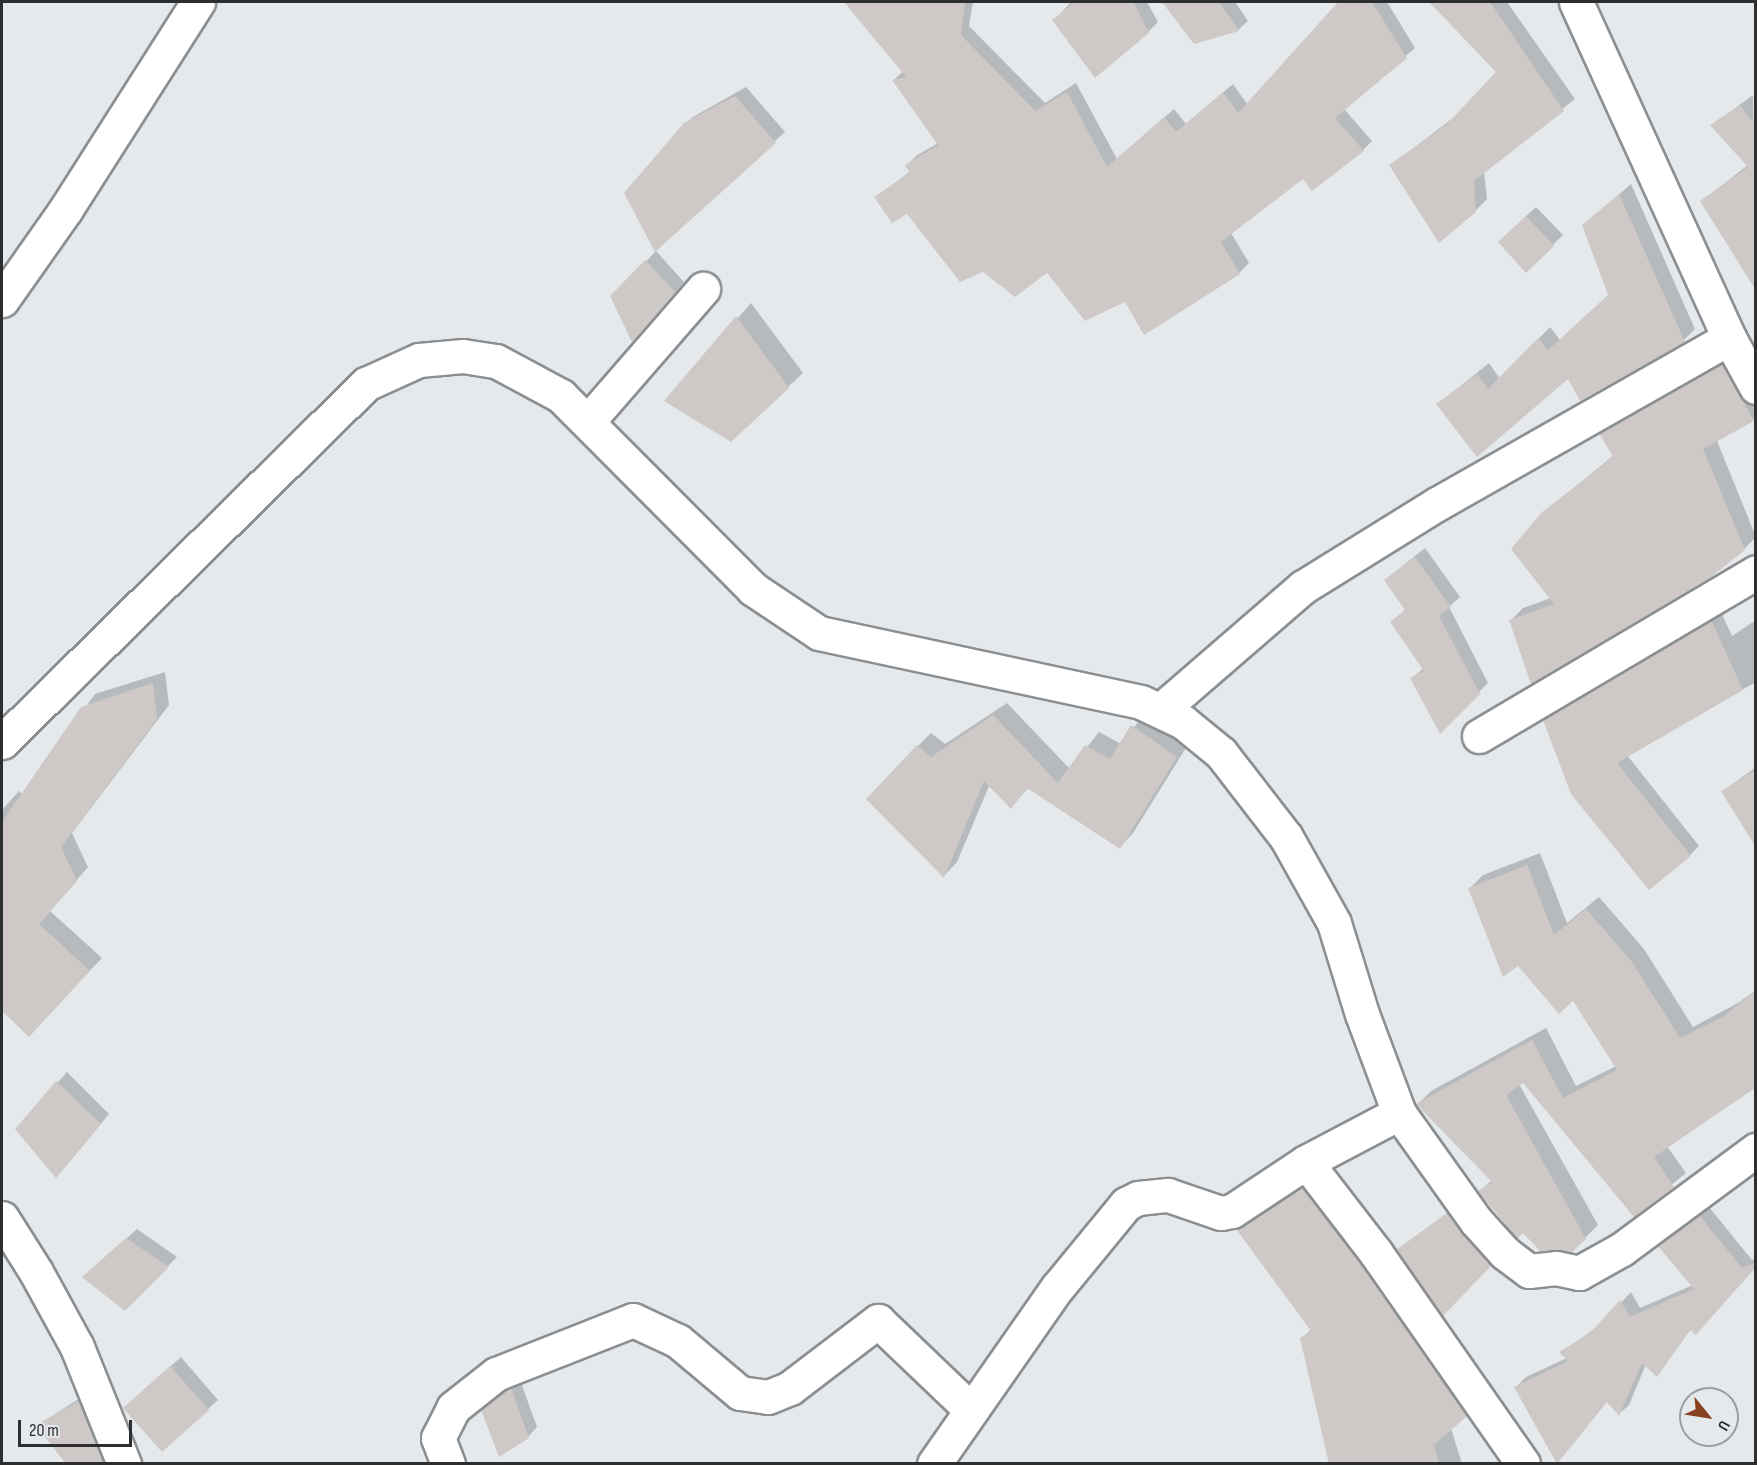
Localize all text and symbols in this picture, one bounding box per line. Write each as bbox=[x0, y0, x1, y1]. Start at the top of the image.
north arrow bbox=[1679, 1387, 1739, 1447]
scale bar bbox=[21, 1408, 135, 1446]
text: U bbox=[1713, 1417, 1734, 1434]
text: 20 m bbox=[29, 1420, 59, 1441]

